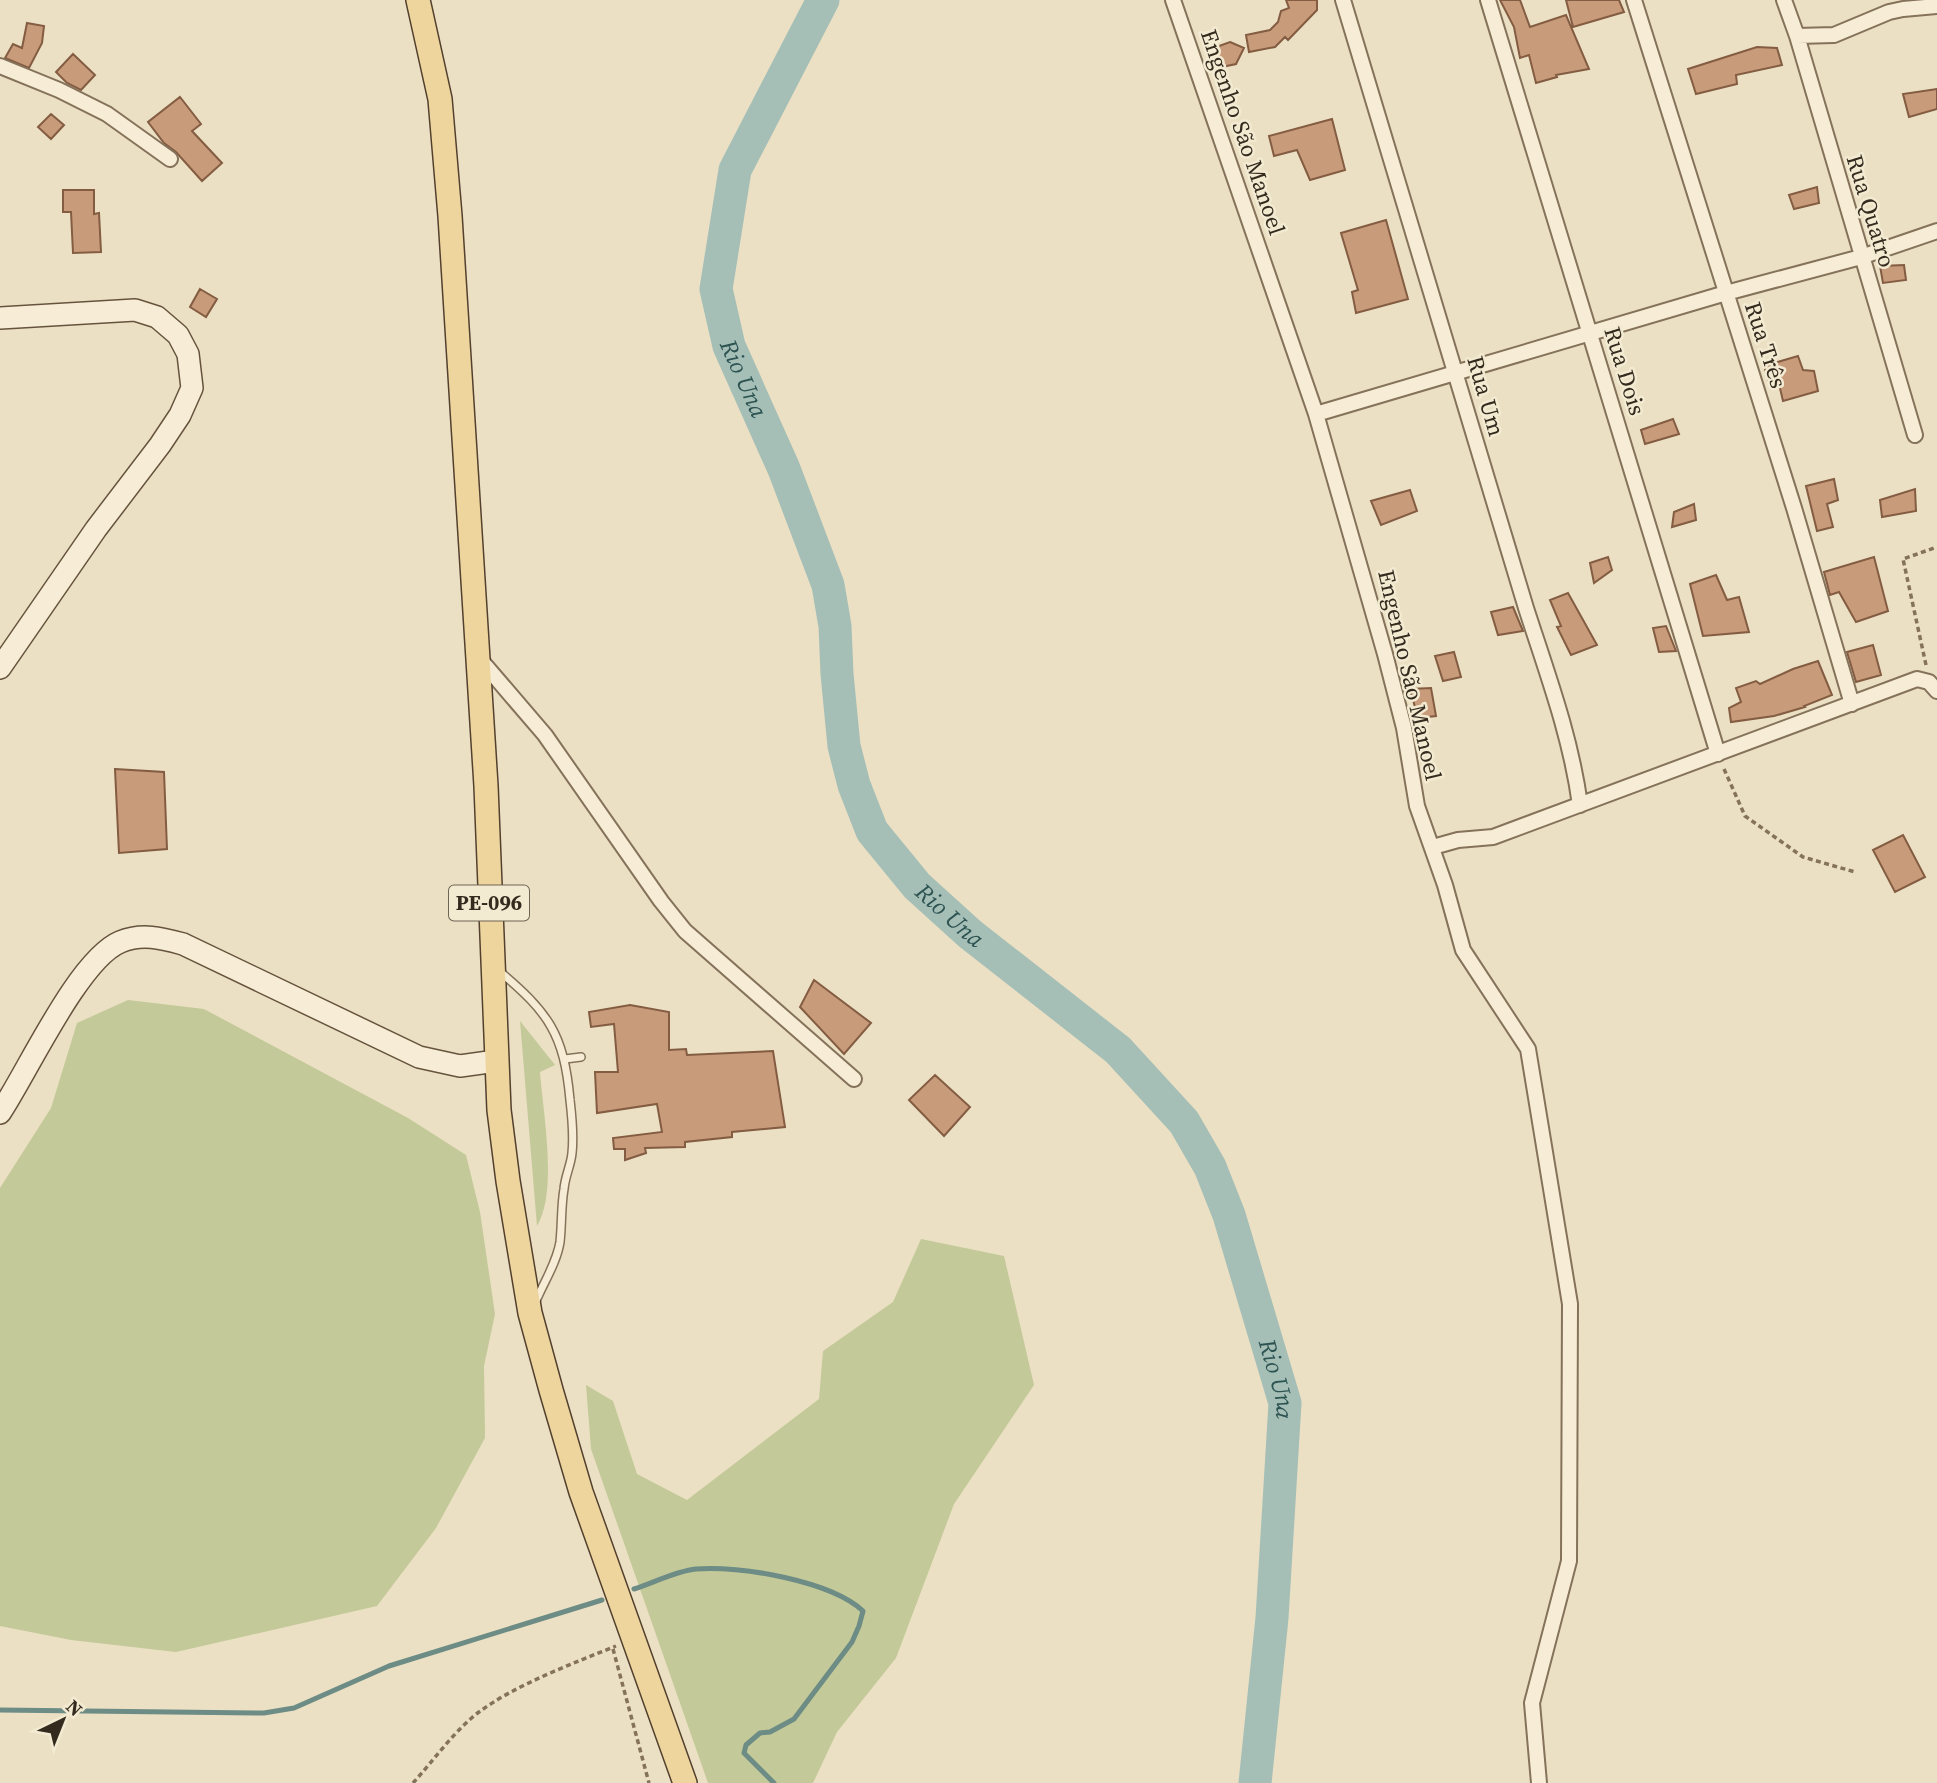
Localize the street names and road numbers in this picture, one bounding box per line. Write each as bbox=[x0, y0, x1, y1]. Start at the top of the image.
street label: Engenho São Manoel bbox=[1193, 25, 1293, 239]
street label: Rua Quatro bbox=[1839, 151, 1903, 271]
street label: Rua Três bbox=[1737, 298, 1795, 392]
street label: Rua Dois bbox=[1596, 323, 1654, 419]
street label: Rua Um bbox=[1459, 352, 1513, 440]
street label: Engenho São Manoel bbox=[1370, 567, 1450, 784]
road number: PE-096 bbox=[449, 886, 529, 920]

